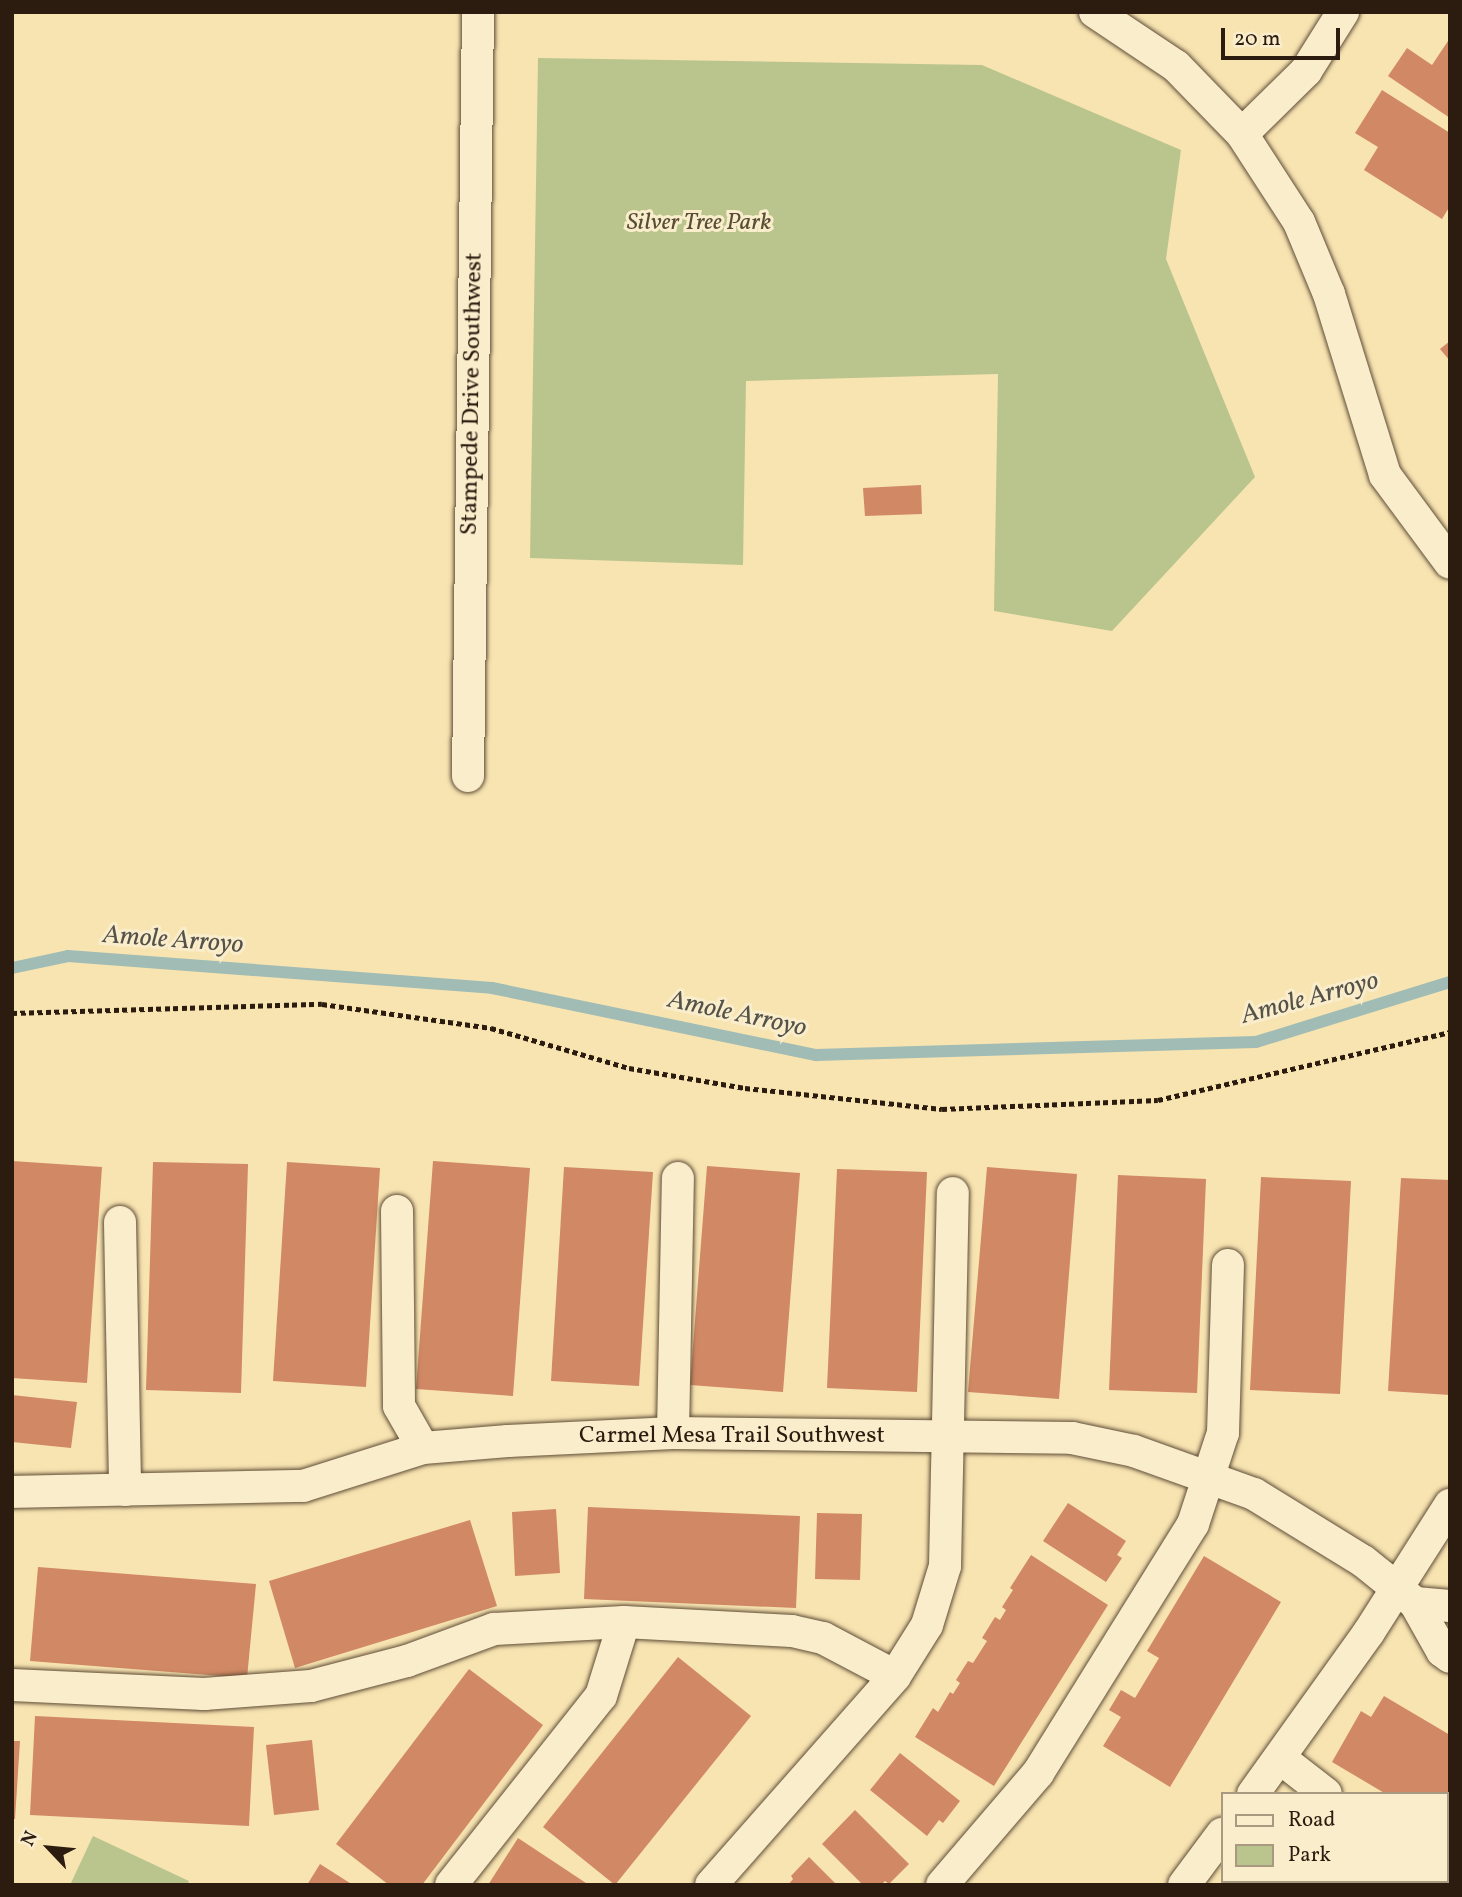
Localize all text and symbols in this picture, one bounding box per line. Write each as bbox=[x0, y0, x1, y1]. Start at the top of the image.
scale bar bbox=[1224, 14, 1343, 58]
text: 20 m bbox=[1234, 25, 1280, 54]
park label: Silver Tree Park bbox=[627, 210, 771, 238]
street label: Stampede Drive Southwest bbox=[456, 252, 490, 536]
water label: Amole Arroyo bbox=[102, 921, 244, 961]
water label: Amole Arroyo bbox=[1238, 966, 1382, 1032]
water label: Amole Arroyo bbox=[665, 985, 809, 1045]
street label: Carmel Mesa Trail Southwest bbox=[579, 1423, 885, 1451]
legend bbox=[1220, 1792, 1448, 1883]
text: Road bbox=[1288, 1806, 1335, 1835]
north arrow bbox=[14, 1813, 84, 1883]
text: N bbox=[15, 1827, 45, 1851]
text: Park bbox=[1288, 1841, 1331, 1870]

